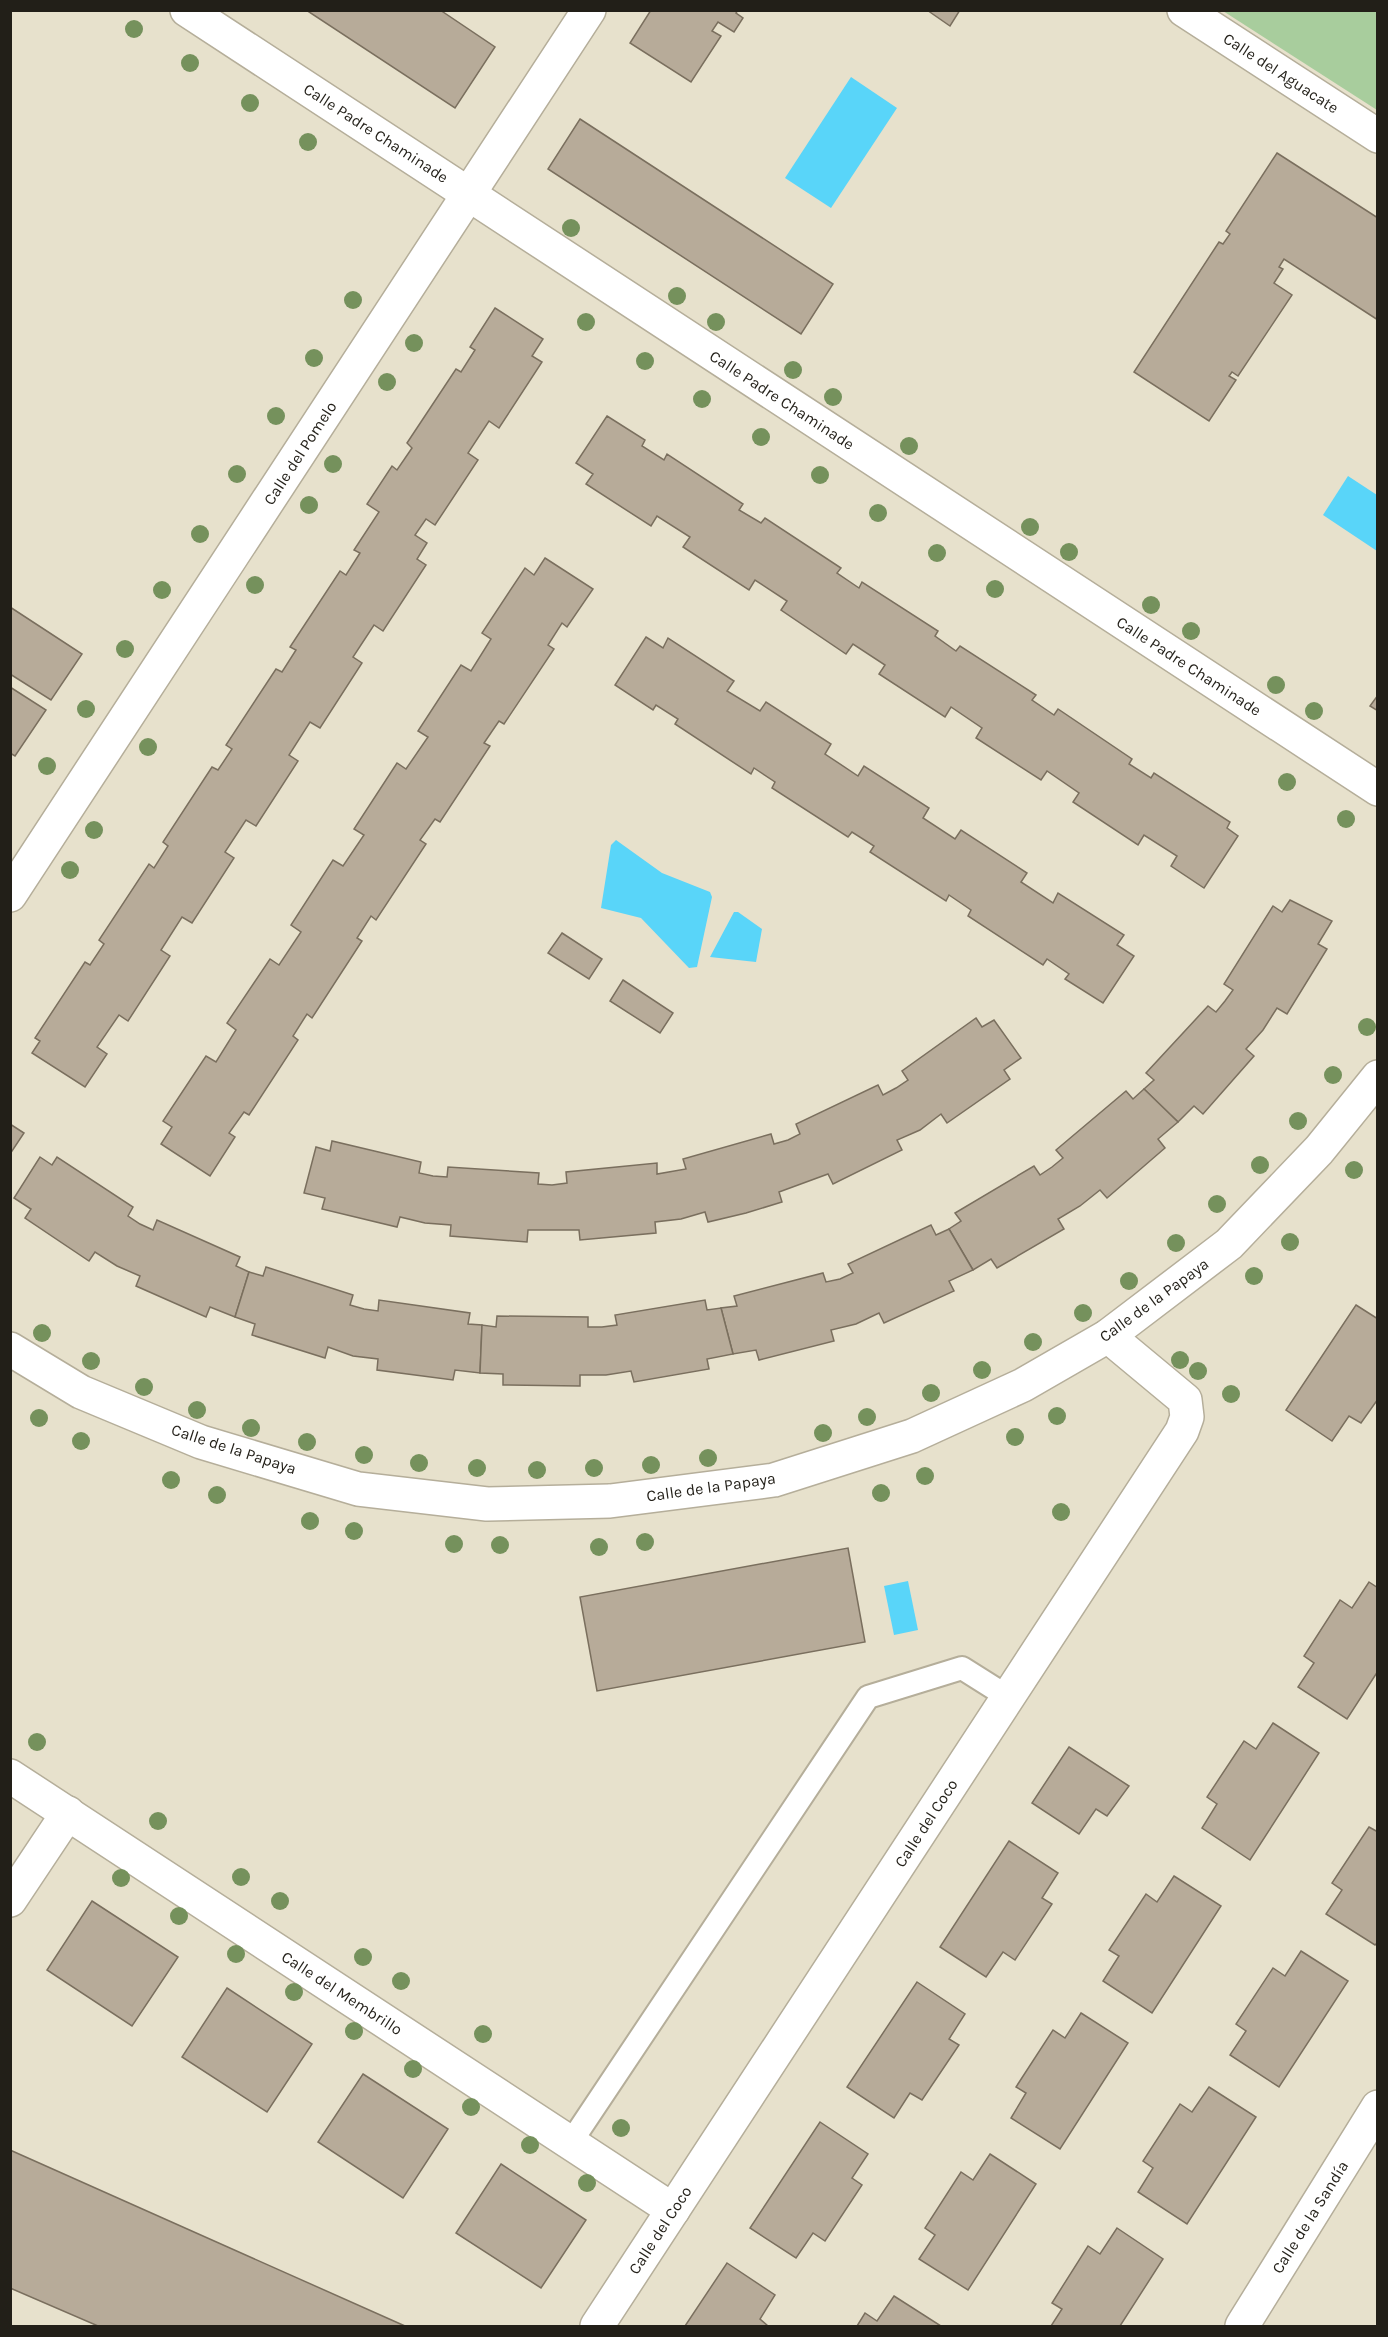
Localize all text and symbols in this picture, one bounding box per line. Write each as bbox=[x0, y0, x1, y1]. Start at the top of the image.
street label: Calle del Aguacate bbox=[1220, 29, 1342, 117]
street label: Calle Padre Chaminade bbox=[300, 79, 452, 187]
street label: Calle Padre Chaminade bbox=[706, 346, 858, 454]
street label: Calle del Pomelo bbox=[259, 398, 341, 508]
street label: Calle Padre Chaminade bbox=[1113, 612, 1265, 720]
street label: Calle de la Papaya bbox=[1096, 1254, 1212, 1346]
street label: Calle de la Papaya bbox=[169, 1420, 299, 1478]
street label: Calle de la Papaya bbox=[645, 1469, 777, 1505]
street label: Calle del Coco bbox=[890, 1775, 962, 1871]
street label: Calle del Membrillo bbox=[278, 1947, 406, 2039]
street label: Calle de la Sandía bbox=[1268, 2157, 1352, 2277]
street label: Calle del Coco bbox=[624, 2182, 696, 2278]

